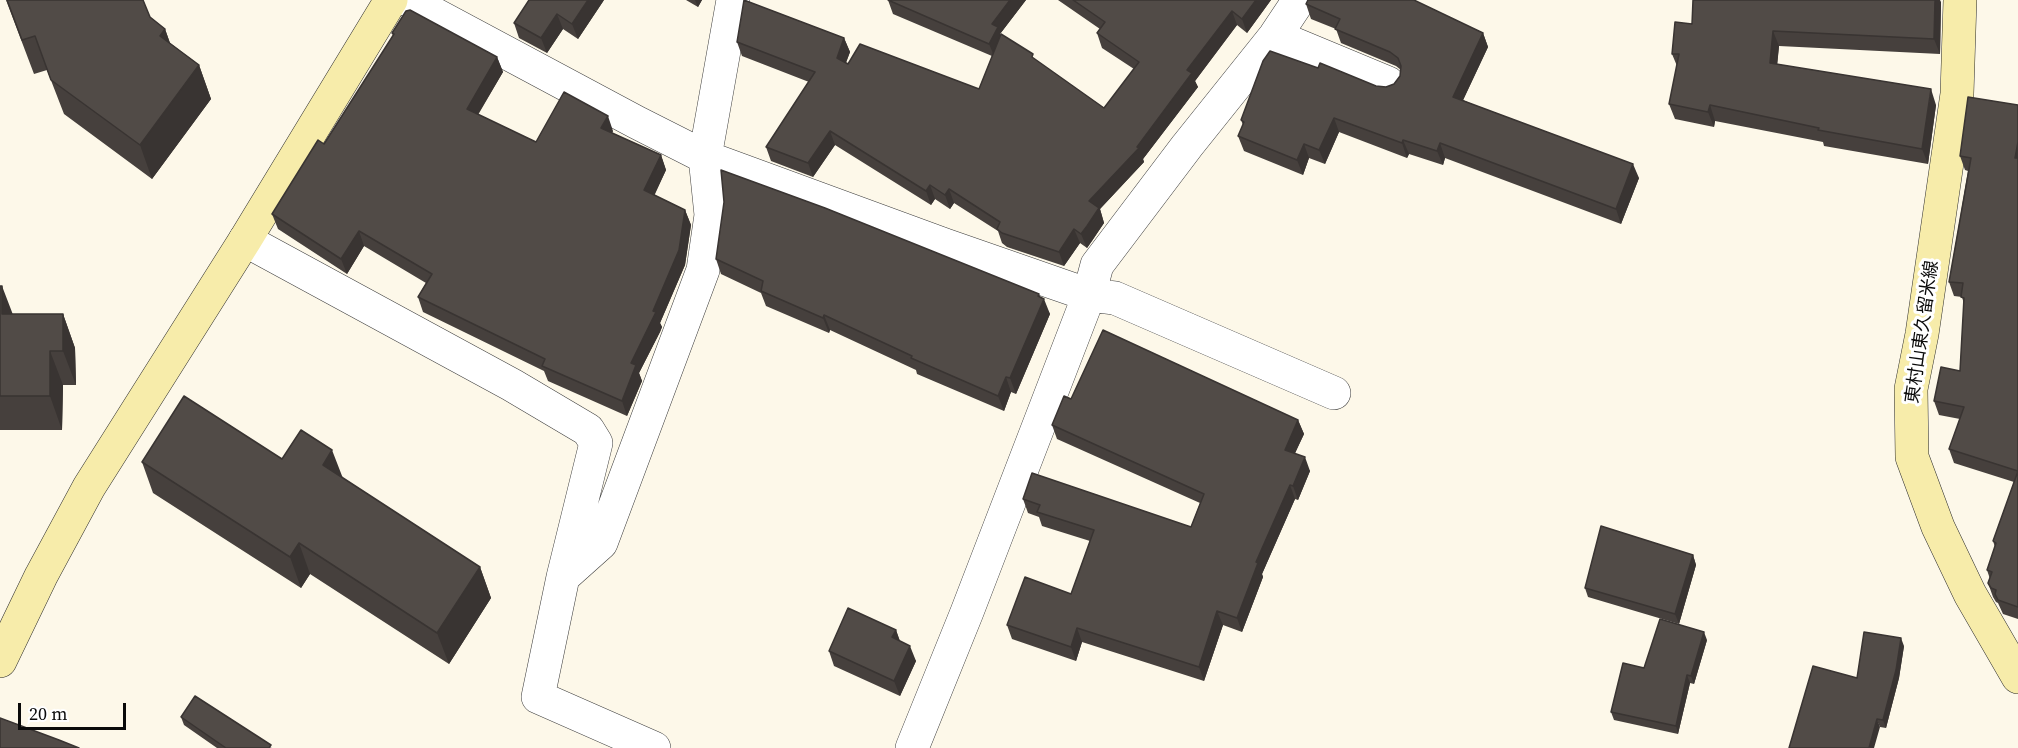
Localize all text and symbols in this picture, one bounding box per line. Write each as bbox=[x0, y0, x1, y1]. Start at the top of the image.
street label: 東村山東久留米線 bbox=[1902, 259, 1944, 405]
scale bar bbox=[21, 691, 129, 729]
text: 20 m bbox=[29, 701, 67, 726]

